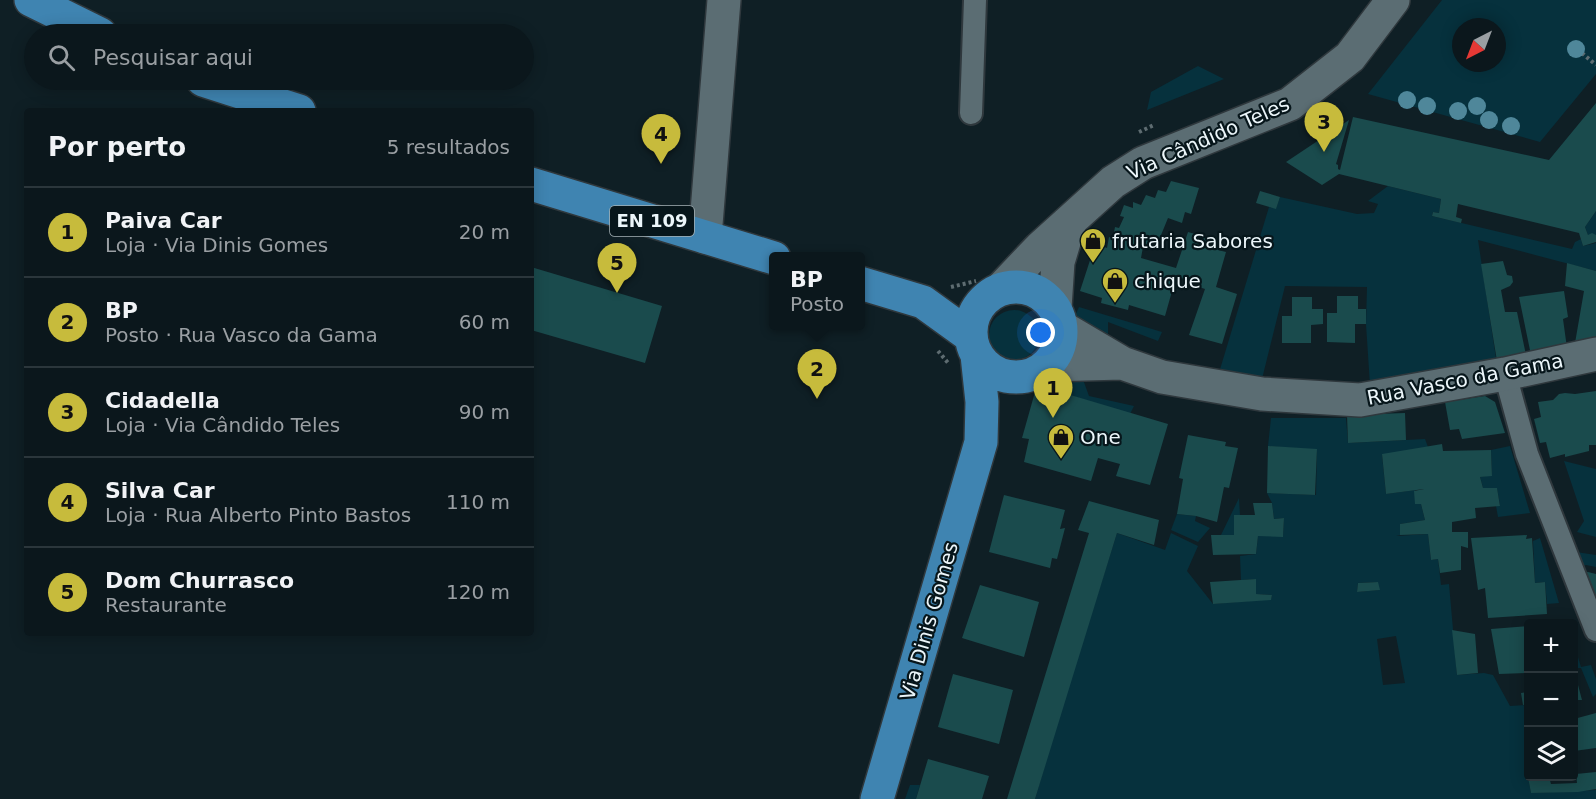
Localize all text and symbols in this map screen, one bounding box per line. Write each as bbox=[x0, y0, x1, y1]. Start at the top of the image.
north arrow bbox=[1452, 18, 1506, 72]
search box bbox=[24, 24, 534, 90]
icon: search bbox=[45, 41, 78, 74]
text: Pesquisar aqui bbox=[93, 45, 253, 70]
street label: Via Cândido Teles bbox=[1123, 91, 1293, 185]
pin: 3 bbox=[1304, 102, 1344, 152]
pin: 4 bbox=[642, 114, 680, 164]
text: Por perto bbox=[48, 132, 186, 162]
text: 5 resultados bbox=[387, 135, 510, 159]
road number: EN 109 bbox=[610, 206, 694, 236]
text: Paiva Car bbox=[105, 208, 222, 233]
text: 1 bbox=[61, 220, 74, 244]
text: 20 m bbox=[459, 220, 510, 244]
shop icon: frutaria Sabores bbox=[1078, 226, 1108, 264]
place label: frutaria Sabores bbox=[1112, 229, 1273, 253]
text: Loja · Via Dinis Gomes bbox=[105, 233, 328, 257]
pin: 5 bbox=[598, 244, 636, 293]
popup bbox=[769, 252, 865, 330]
shop icon: chique bbox=[1100, 266, 1130, 304]
text: BP bbox=[790, 267, 823, 292]
place label: chique bbox=[1134, 269, 1201, 293]
text: Posto bbox=[790, 292, 844, 316]
text: BP bbox=[105, 298, 138, 323]
text: 2 bbox=[61, 310, 74, 334]
text: 60 m bbox=[459, 310, 510, 334]
your location bbox=[1026, 318, 1055, 347]
text: Posto · Rua Vasco da Gama bbox=[105, 323, 378, 347]
street label: Rua Vasco da Gama bbox=[1365, 348, 1565, 410]
pin: 2 bbox=[798, 350, 836, 399]
pin: 1 bbox=[1034, 368, 1072, 418]
text: Cidadella bbox=[105, 388, 220, 413]
text: 3 bbox=[61, 400, 74, 424]
text: 90 m bbox=[459, 400, 510, 424]
text: Loja · Via Cândido Teles bbox=[105, 413, 340, 437]
shop icon: One bbox=[1046, 422, 1076, 460]
place label: One bbox=[1080, 425, 1121, 449]
text: Silva Car bbox=[105, 478, 215, 503]
text: 4 bbox=[61, 490, 74, 514]
text: 110 m bbox=[446, 490, 510, 514]
text: Loja · Rua Alberto Pinto Bastos bbox=[105, 503, 411, 527]
street label: Via Dinis Gomes bbox=[895, 539, 963, 703]
text: Dom Churrasco bbox=[105, 568, 294, 593]
text: 5 bbox=[61, 580, 74, 604]
text: 120 m bbox=[446, 580, 510, 604]
text: Restaurante bbox=[105, 593, 227, 617]
map controls bbox=[1524, 619, 1578, 781]
button: + bbox=[1524, 619, 1578, 673]
button: − bbox=[1524, 673, 1578, 727]
button: layers bbox=[1524, 727, 1578, 781]

